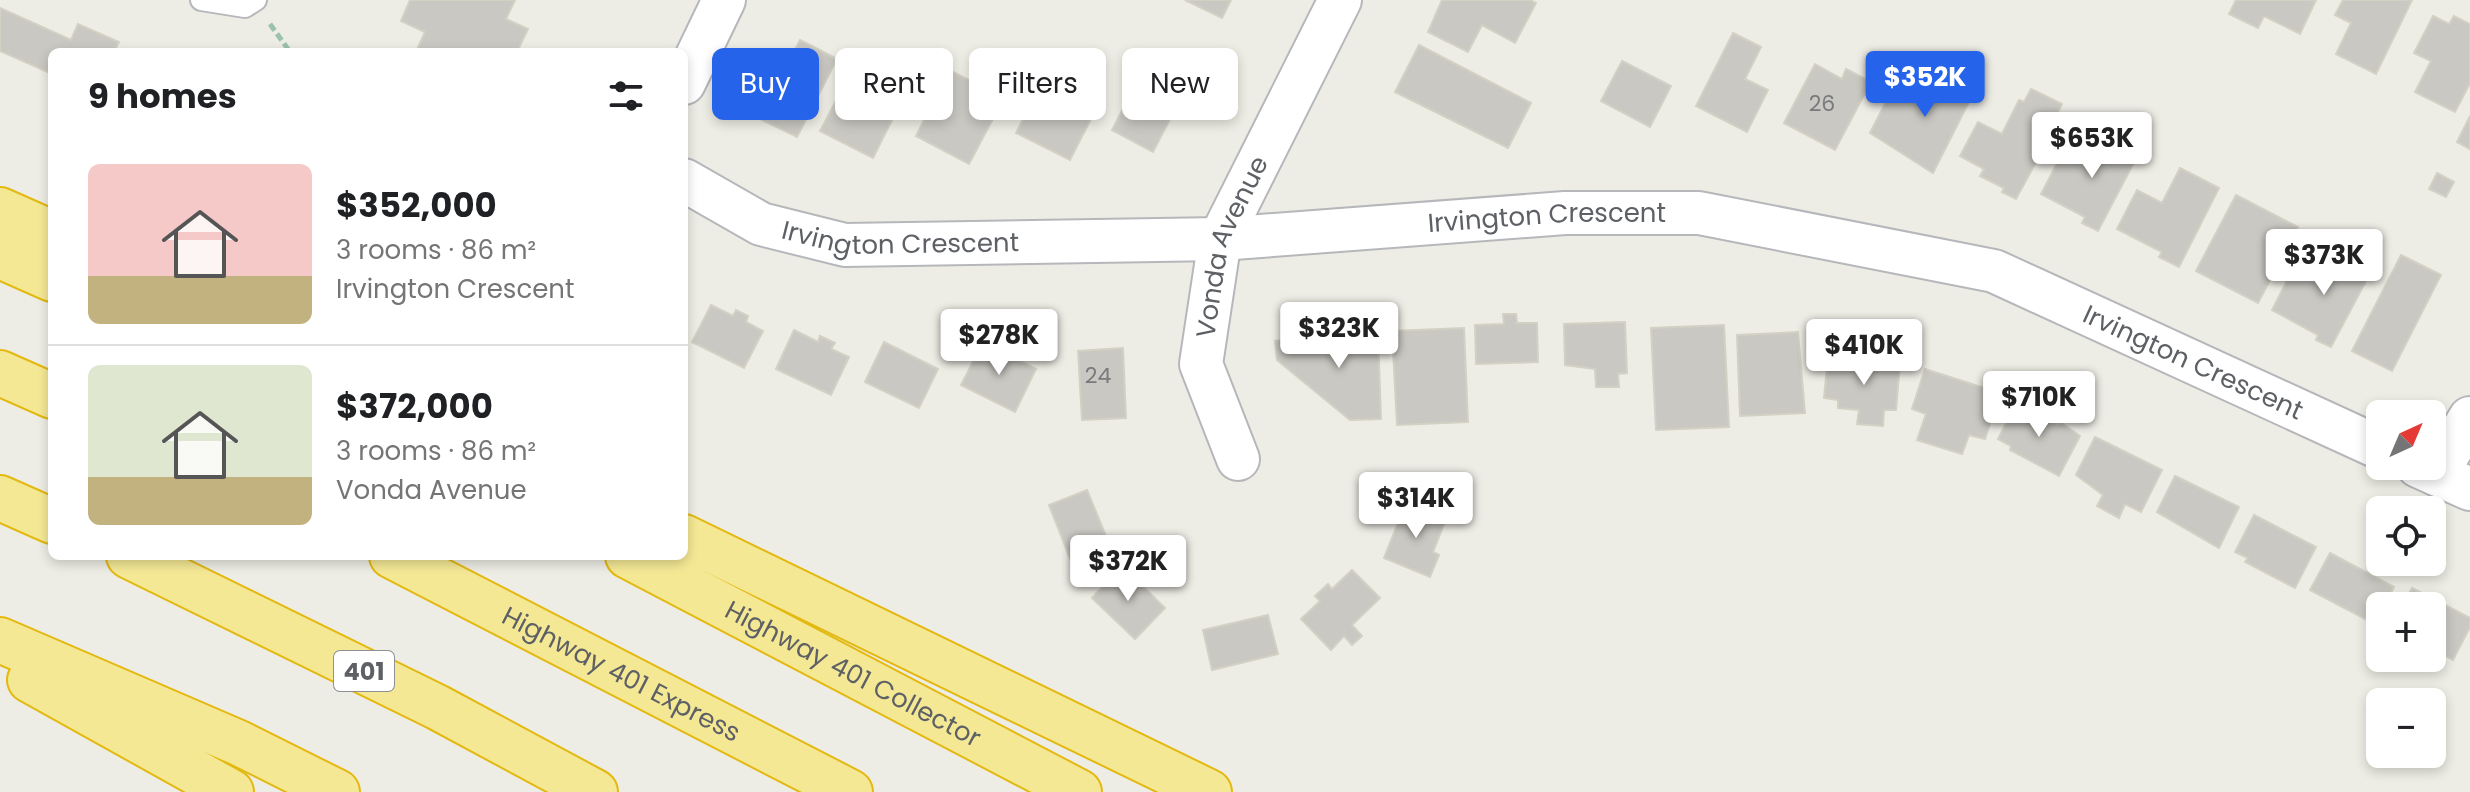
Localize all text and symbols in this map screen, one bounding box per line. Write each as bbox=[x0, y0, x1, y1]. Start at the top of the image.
chip: Buy bbox=[712, 48, 819, 120]
chip: Rent bbox=[835, 48, 953, 120]
chip: Filters bbox=[969, 48, 1106, 120]
chip: New bbox=[1122, 48, 1238, 120]
pin: $352K bbox=[1869, 51, 1981, 119]
text: $352K bbox=[1884, 59, 1966, 95]
text: 9 homes bbox=[88, 72, 237, 120]
icon: filters bbox=[604, 74, 648, 118]
house number: 26 bbox=[1809, 88, 1835, 119]
pin: $653K bbox=[2036, 112, 2148, 180]
text: $653K bbox=[2050, 120, 2134, 156]
street label: Vonda Avenue bbox=[1187, 150, 1277, 340]
text: $352,000 bbox=[336, 181, 497, 229]
street label: Irvington Crescent bbox=[1426, 195, 1666, 241]
icon: home bbox=[152, 196, 248, 292]
street label: Irvington Crescent bbox=[778, 212, 1019, 264]
pin: $373K bbox=[2268, 229, 2380, 297]
text: 3 rooms · 86 m² bbox=[336, 232, 536, 268]
text: $373K bbox=[2284, 237, 2364, 273]
text: Irvington Crescent bbox=[336, 271, 574, 307]
street label: Irvington Crescent bbox=[2077, 296, 2309, 428]
pin: $323K bbox=[1283, 302, 1395, 370]
pin: $278K bbox=[943, 309, 1055, 377]
text: $323K bbox=[1298, 310, 1380, 346]
text: $278K bbox=[959, 317, 1039, 353]
pin: $410K bbox=[1808, 319, 1920, 387]
text: $410K bbox=[1824, 327, 1904, 363]
house number: 24 bbox=[1085, 360, 1111, 391]
pin: $710K bbox=[1983, 371, 2095, 439]
text: $710K bbox=[2001, 379, 2077, 415]
text: $372,000 bbox=[336, 382, 493, 430]
icon: home bbox=[152, 397, 248, 493]
north arrow bbox=[2366, 400, 2446, 480]
map controls bbox=[2366, 400, 2446, 768]
text: 3 rooms · 86 m² bbox=[336, 433, 536, 469]
text: Vonda Avenue bbox=[336, 472, 527, 508]
pin: $314K bbox=[1360, 472, 1472, 540]
text: $314K bbox=[1377, 480, 1455, 516]
button: locate bbox=[2366, 496, 2446, 576]
pin: $372K bbox=[1072, 535, 1184, 603]
text: $372K bbox=[1088, 543, 1168, 579]
street label: Highway 401 Collector bbox=[719, 592, 987, 756]
button: + bbox=[2366, 592, 2446, 672]
street label: Highway 401 Express bbox=[496, 598, 747, 751]
road number: 401 bbox=[334, 651, 394, 691]
button: − bbox=[2366, 688, 2446, 768]

